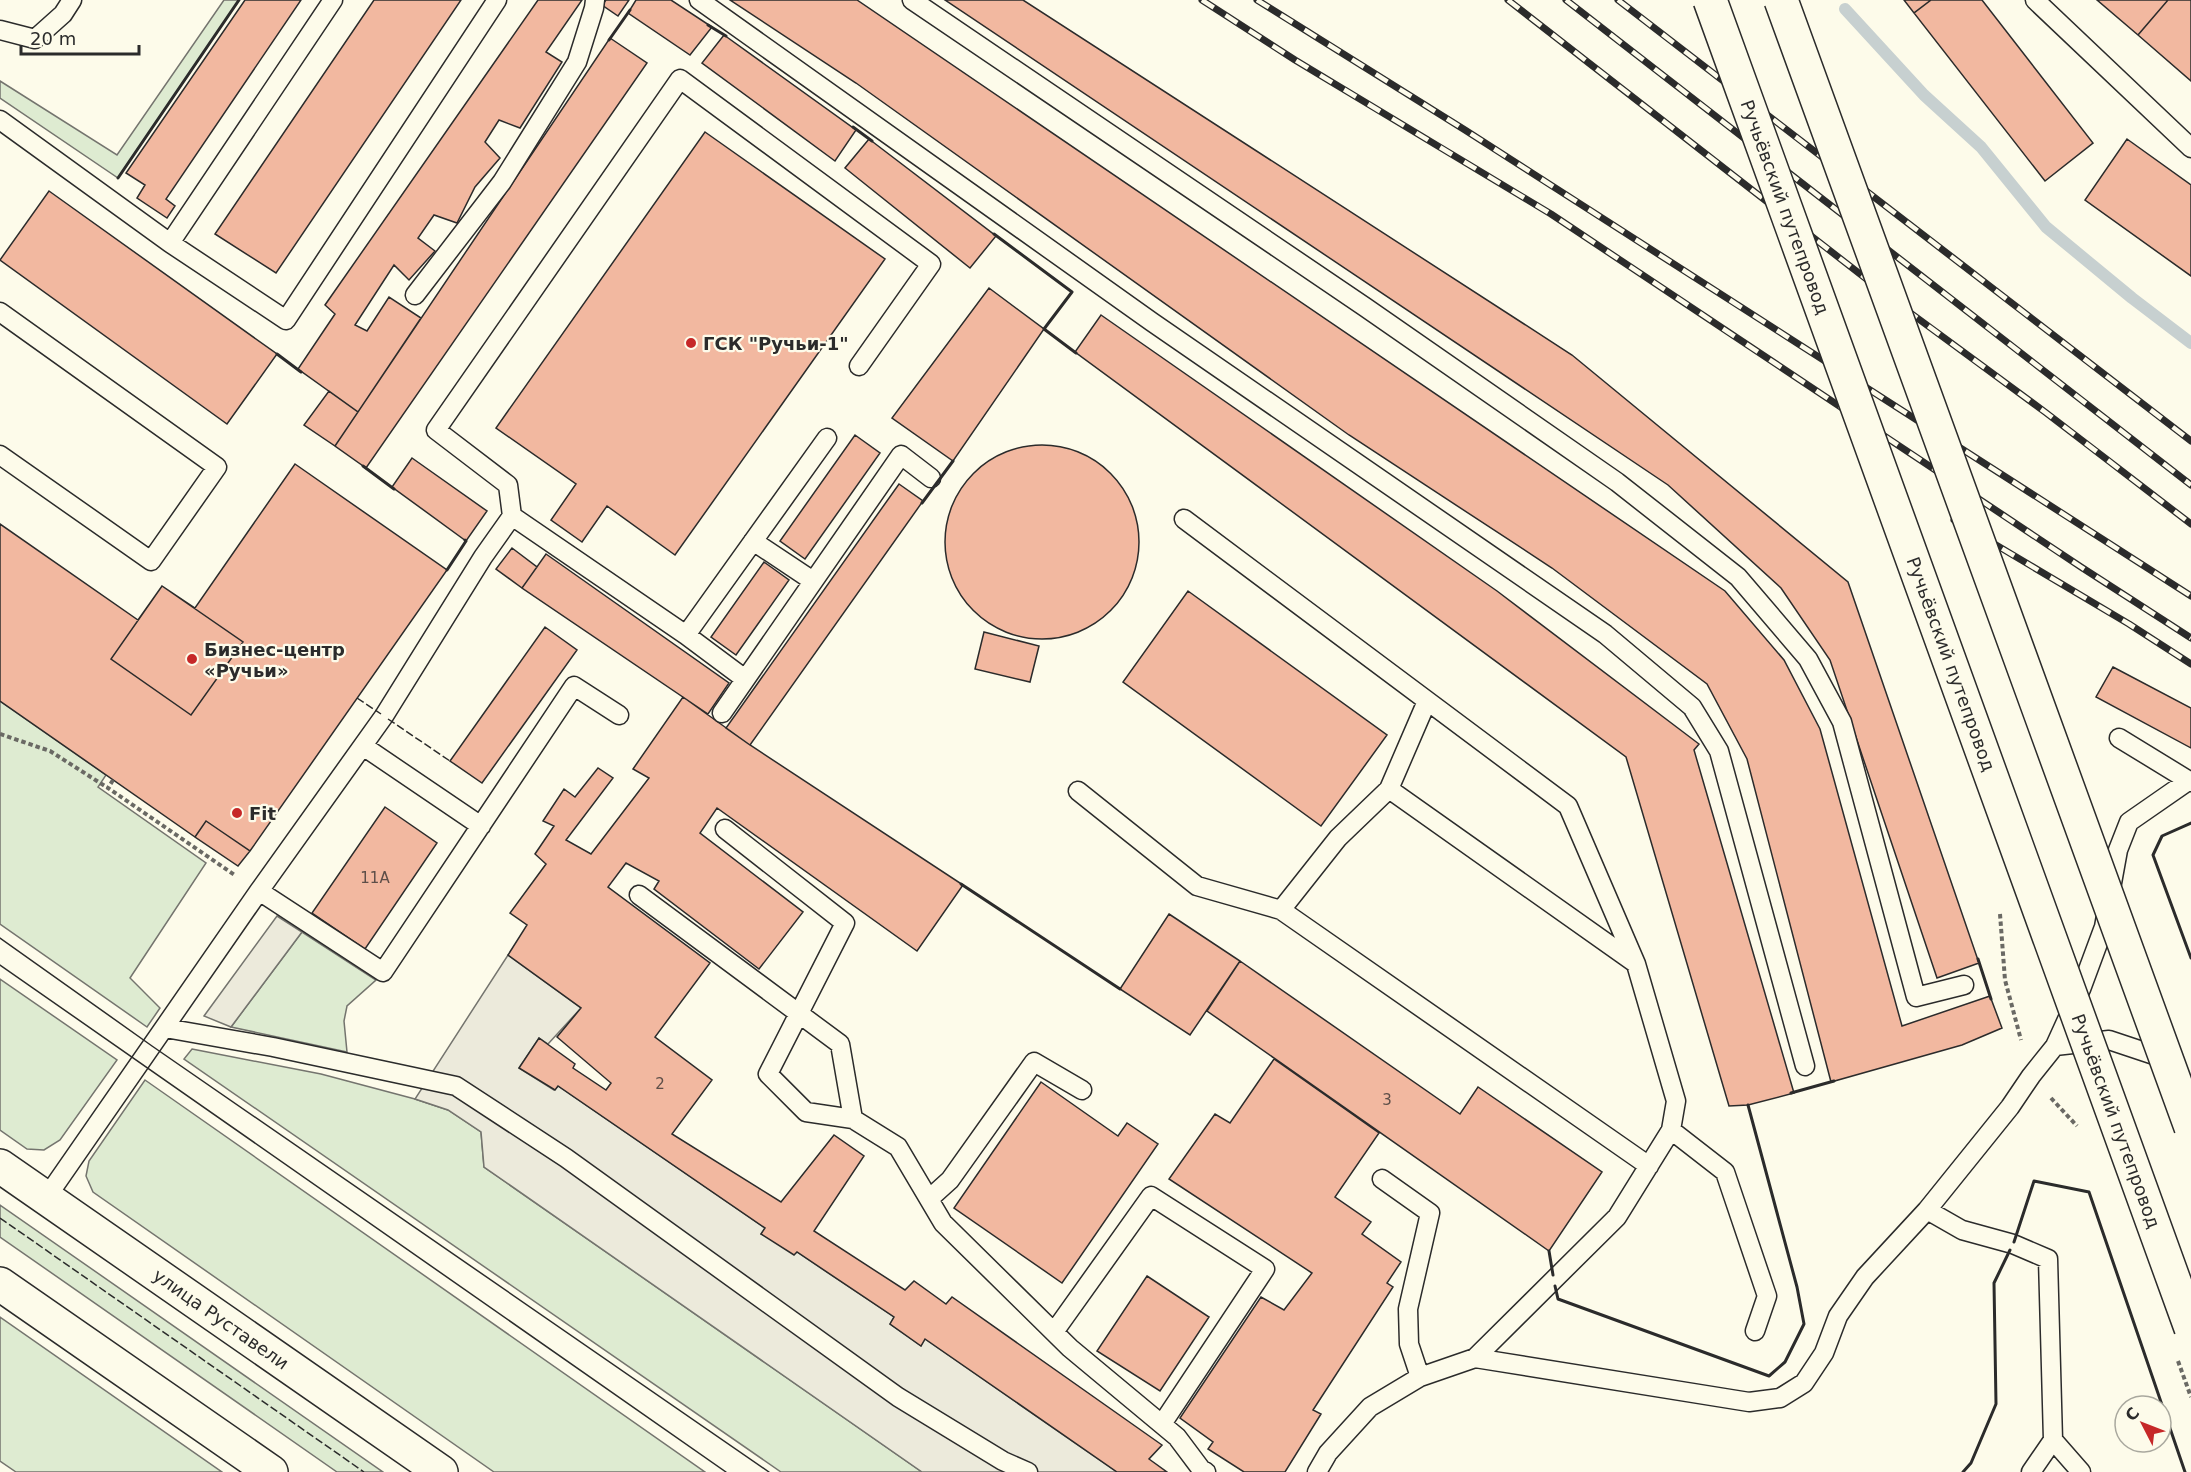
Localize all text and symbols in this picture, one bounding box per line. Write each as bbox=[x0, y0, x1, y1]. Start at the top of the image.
scale bar bbox=[21, 18, 140, 56]
text: 20 m bbox=[30, 28, 76, 49]
street label: Ручьёвский путепровод bbox=[1736, 97, 1834, 317]
place label: ГСК "Ручьи-1" bbox=[703, 333, 849, 354]
marker: ГСК "Ручьи-1" bbox=[684, 336, 698, 350]
street label: Ручьёвский путепровод bbox=[1902, 554, 2000, 774]
place label: Бизнес-центр «Ручьи» bbox=[204, 639, 345, 681]
marker: Бизнес-центр «Ручьи» bbox=[185, 652, 199, 666]
place label: Fit bbox=[249, 803, 276, 824]
marker: Fit bbox=[230, 806, 244, 820]
house number: 11А bbox=[360, 869, 390, 887]
street label: Ручьёвский путепровод bbox=[2067, 1011, 2165, 1231]
house number: 2 bbox=[655, 1075, 665, 1093]
house number: 3 bbox=[1382, 1091, 1392, 1109]
street label: улица Руставели bbox=[149, 1264, 293, 1374]
north arrow bbox=[2113, 1394, 2173, 1454]
text: С bbox=[2121, 1404, 2143, 1425]

